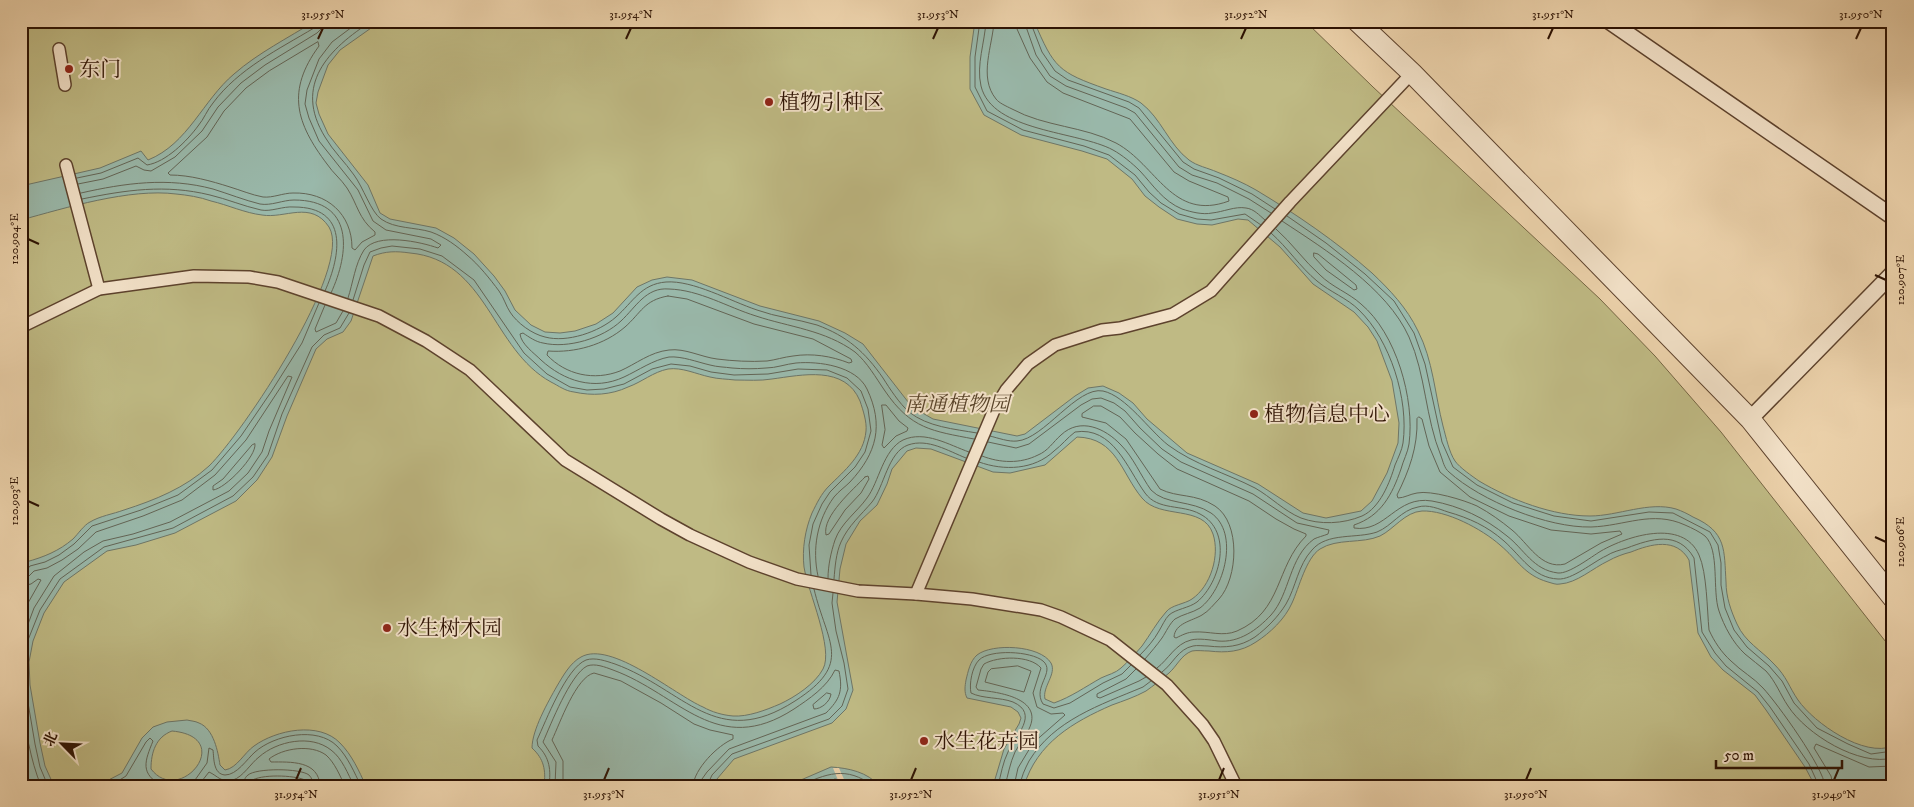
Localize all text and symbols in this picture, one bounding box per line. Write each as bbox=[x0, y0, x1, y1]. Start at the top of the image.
text: 31.955°N bbox=[301, 7, 345, 22]
text: 31.954°N bbox=[609, 7, 653, 22]
text: 31.953°N bbox=[917, 7, 959, 22]
text: 31.952°N bbox=[1224, 7, 1268, 22]
text: 31.951°N bbox=[1532, 7, 1574, 22]
text: 31.950°N bbox=[1839, 7, 1883, 22]
place label: 东门 bbox=[79, 57, 121, 83]
marker: 东门 bbox=[63, 63, 75, 75]
place label: 植物引种区 bbox=[779, 90, 884, 116]
marker: 植物引种区 bbox=[763, 96, 775, 108]
text: 120.904°E bbox=[7, 213, 22, 265]
text: 120.907°E bbox=[1893, 254, 1908, 305]
park label: 南通植物园 bbox=[905, 392, 1012, 418]
place label: 植物信息中心 bbox=[1264, 402, 1390, 428]
marker: 植物信息中心 bbox=[1248, 408, 1260, 420]
text: 120.903°E bbox=[7, 476, 22, 525]
text: 120.906°E bbox=[1893, 516, 1908, 567]
place label: 水生树木园 bbox=[397, 616, 502, 642]
marker: 水生树木园 bbox=[381, 622, 393, 634]
north arrow bbox=[38, 720, 88, 770]
text: 北 bbox=[40, 729, 62, 749]
place label: 水生花卉园 bbox=[934, 729, 1039, 755]
marker: 水生花卉园 bbox=[918, 735, 930, 747]
scale bar bbox=[1716, 737, 1843, 769]
text: 50 m bbox=[1724, 746, 1754, 765]
text: 31.954°N bbox=[274, 787, 318, 802]
text: 31.953°N bbox=[583, 787, 625, 802]
text: 31.952°N bbox=[889, 787, 933, 802]
text: 31.951°N bbox=[1198, 787, 1240, 802]
text: 31.950°N bbox=[1504, 787, 1548, 802]
text: 31.949°N bbox=[1812, 787, 1856, 802]

